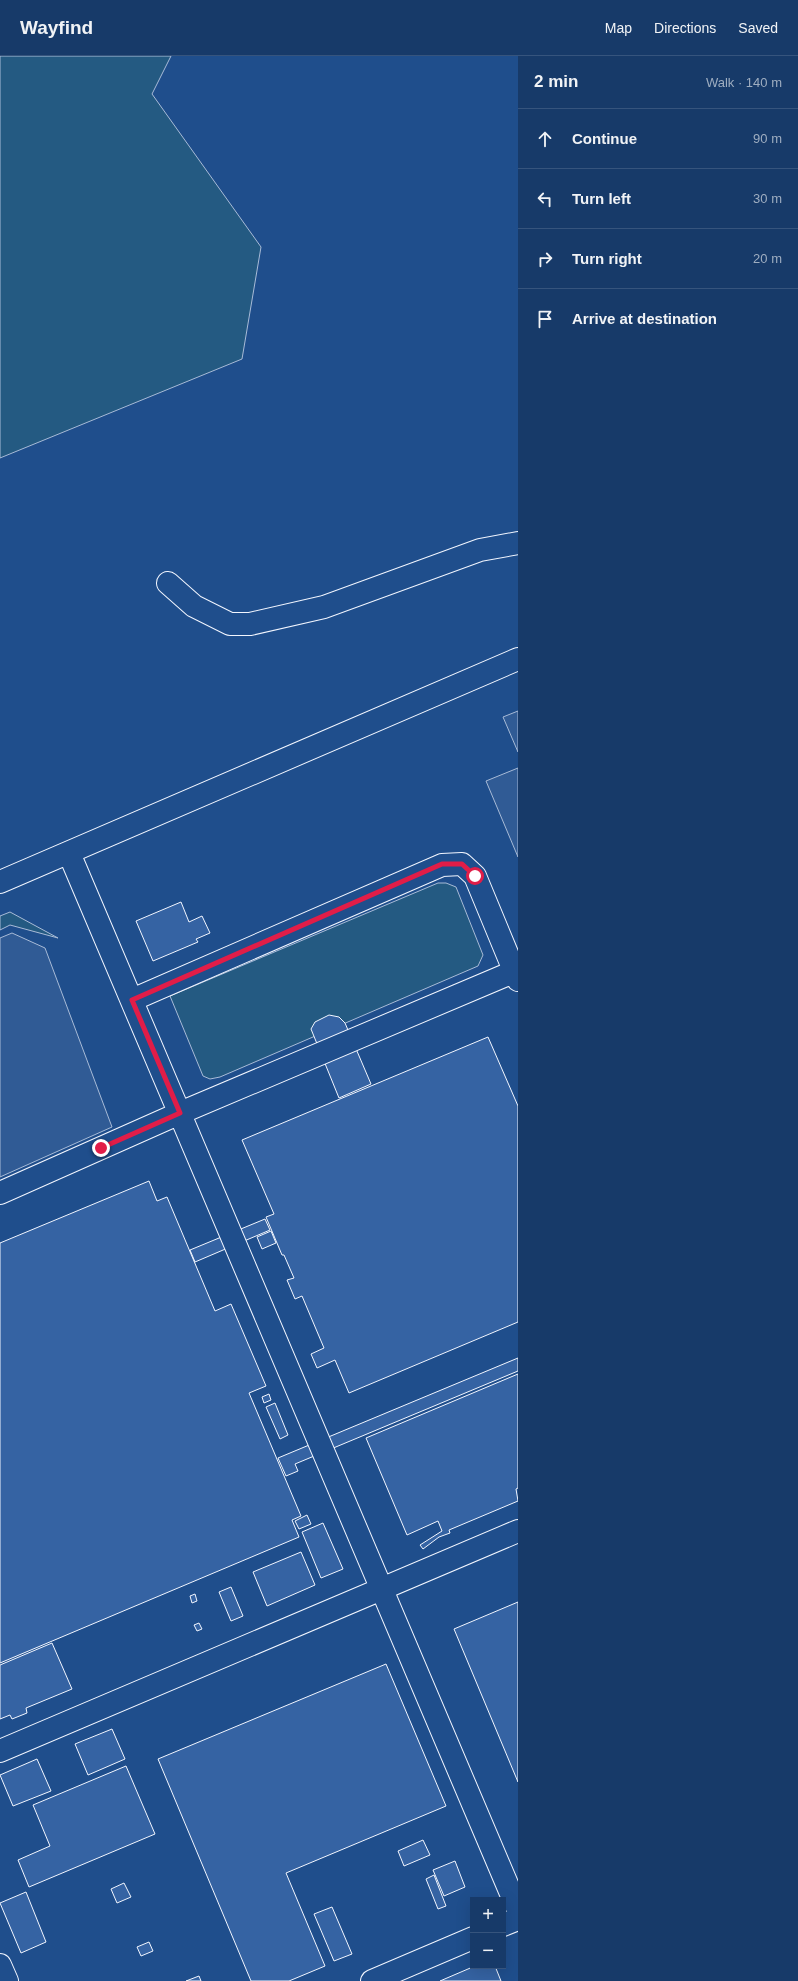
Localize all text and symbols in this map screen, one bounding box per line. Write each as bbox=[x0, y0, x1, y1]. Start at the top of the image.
text: Wayfind bbox=[20, 17, 93, 38]
text: Map bbox=[605, 20, 632, 36]
text: Directions bbox=[654, 20, 716, 36]
text: Saved bbox=[738, 20, 778, 36]
text: 2 min bbox=[534, 72, 578, 91]
text: Walk · 140 m bbox=[706, 75, 782, 90]
icon: ahead bbox=[534, 128, 556, 150]
text: Continue bbox=[572, 130, 637, 147]
text: 90 m bbox=[753, 131, 782, 146]
icon: left bbox=[534, 188, 556, 210]
text: Turn left bbox=[572, 190, 631, 207]
text: 30 m bbox=[753, 191, 782, 206]
icon: right bbox=[534, 248, 556, 270]
text: Turn right bbox=[572, 250, 642, 267]
text: 20 m bbox=[753, 251, 782, 266]
icon: arrive bbox=[534, 308, 556, 330]
text: Arrive at destination bbox=[572, 310, 717, 327]
route start bbox=[466, 867, 484, 885]
route end bbox=[92, 1139, 110, 1157]
map controls bbox=[470, 1897, 506, 1969]
button: + bbox=[470, 1897, 506, 1933]
button: − bbox=[470, 1933, 506, 1969]

